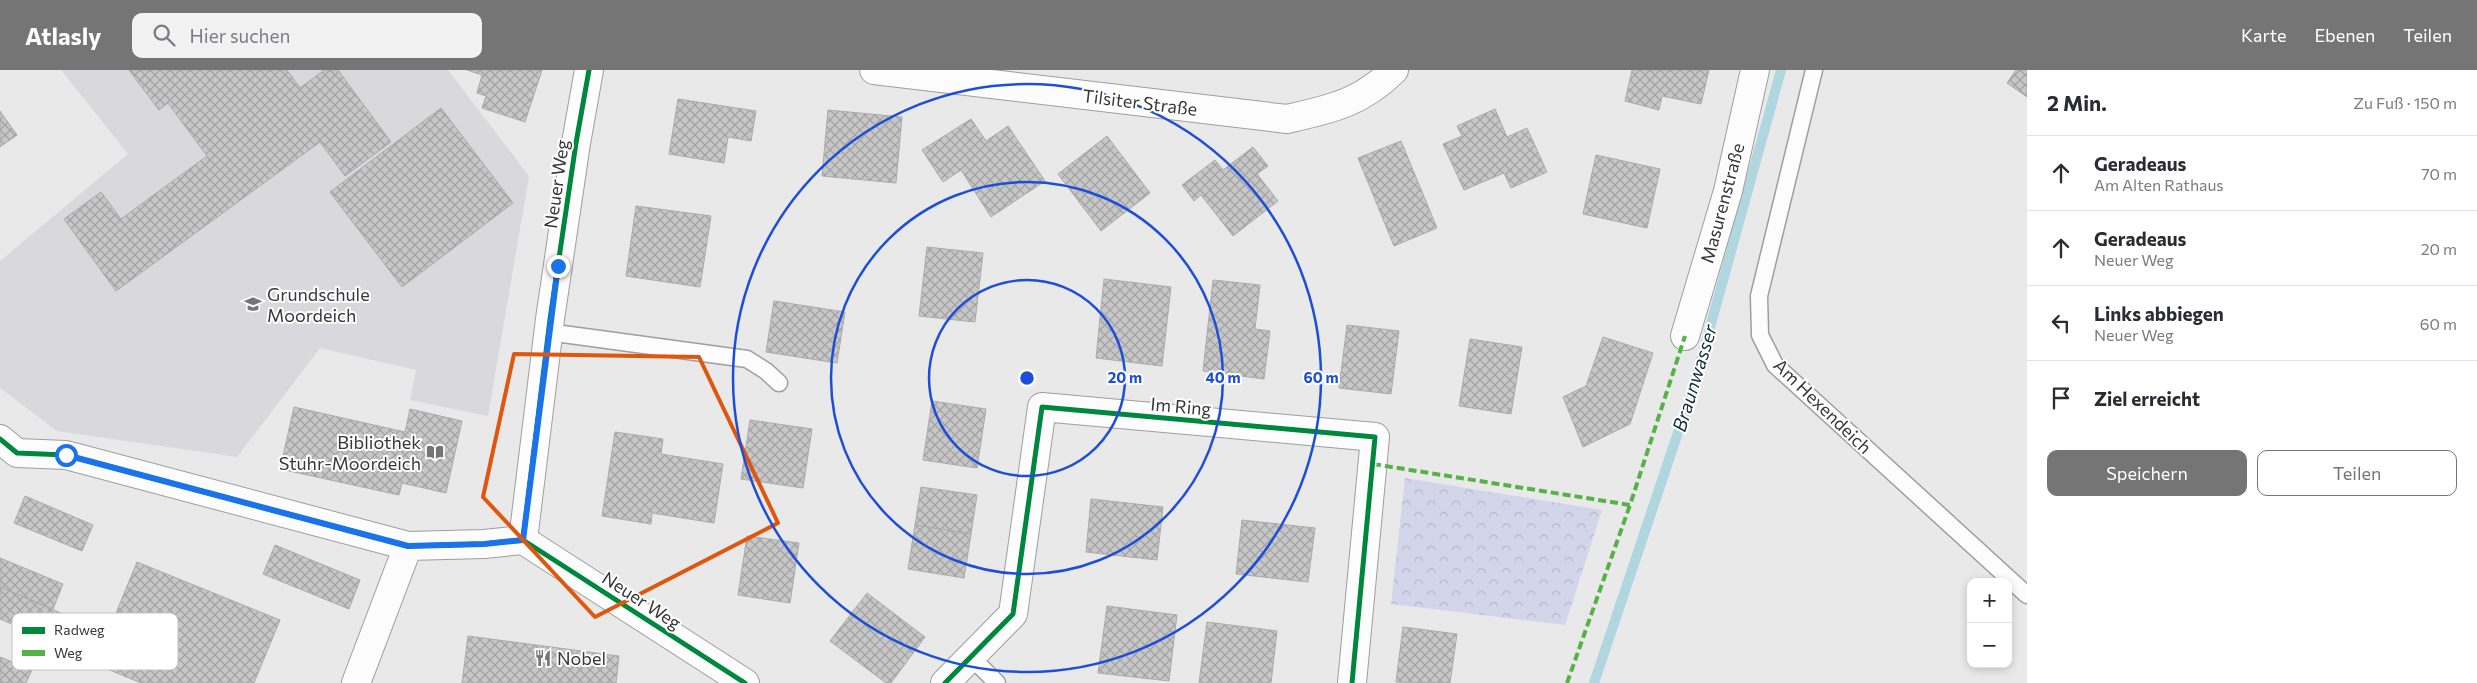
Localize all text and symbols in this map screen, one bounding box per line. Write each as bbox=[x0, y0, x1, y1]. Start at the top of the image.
search box bbox=[132, 13, 482, 58]
text: Atlasly bbox=[25, 21, 102, 50]
icon: search bbox=[150, 21, 178, 49]
text: Hier suchen bbox=[190, 24, 290, 47]
text: Karte bbox=[2241, 24, 2286, 46]
text: Ebenen bbox=[2314, 24, 2375, 46]
text: Teilen bbox=[2403, 24, 2452, 46]
street label: Tilsiter Straße bbox=[1081, 84, 1199, 120]
text: 2 Min. bbox=[2047, 90, 2107, 115]
text: Zu Fuß · 150 m bbox=[2353, 93, 2457, 112]
street label: Neuer Weg bbox=[539, 138, 573, 230]
street label: Masurenstraße bbox=[1695, 140, 1749, 266]
text: Geradeaus bbox=[2094, 152, 2186, 175]
icon: ahead bbox=[2047, 159, 2075, 187]
text: 70 m bbox=[2421, 164, 2457, 183]
text: Am Alten Rathaus bbox=[2094, 175, 2224, 194]
text: Geradeaus bbox=[2094, 227, 2186, 250]
icon: ahead bbox=[2047, 234, 2075, 262]
text: 20 m bbox=[2421, 239, 2457, 258]
text: Neuer Weg bbox=[2094, 250, 2174, 269]
route end bbox=[547, 255, 570, 278]
place label: Grundschule Moordeich bbox=[267, 283, 370, 326]
school or university icon: Grundschule Moordeich bbox=[243, 294, 263, 314]
text: Links abbiegen bbox=[2094, 302, 2224, 325]
icon: left bbox=[2047, 309, 2075, 337]
text: 60 m bbox=[2420, 314, 2457, 333]
water label: Braunwasser bbox=[1667, 320, 1722, 434]
text: Neuer Weg bbox=[2094, 325, 2174, 344]
street label: Am Hexendeich bbox=[1770, 354, 1876, 458]
text: 20 m bbox=[1108, 368, 1142, 386]
text: 40 m bbox=[1205, 368, 1241, 386]
text: 60 m bbox=[1303, 368, 1339, 386]
centre of rings bbox=[1018, 369, 1036, 387]
icon: arrive bbox=[2047, 384, 2075, 412]
text: Ziel erreicht bbox=[2094, 387, 2200, 410]
street label: Im Ring bbox=[1150, 392, 1213, 420]
place label: Bibliothek Stuhr-Moordeich bbox=[279, 431, 421, 474]
library icon: Bibliothek Stuhr-Moordeich bbox=[425, 442, 445, 462]
route start bbox=[55, 444, 78, 467]
button: Speichern bbox=[2047, 450, 2247, 496]
button: Teilen bbox=[2257, 450, 2457, 496]
street label: Neuer Weg bbox=[598, 566, 686, 634]
map controls bbox=[1967, 578, 2012, 668]
button: + bbox=[1967, 578, 2012, 623]
legend bbox=[12, 613, 178, 670]
text: Radweg bbox=[54, 621, 105, 638]
button: − bbox=[1967, 623, 2012, 668]
text: Weg bbox=[54, 644, 83, 661]
place label: Nobel bbox=[557, 647, 606, 669]
restaurant icon: Nobel bbox=[533, 648, 553, 668]

